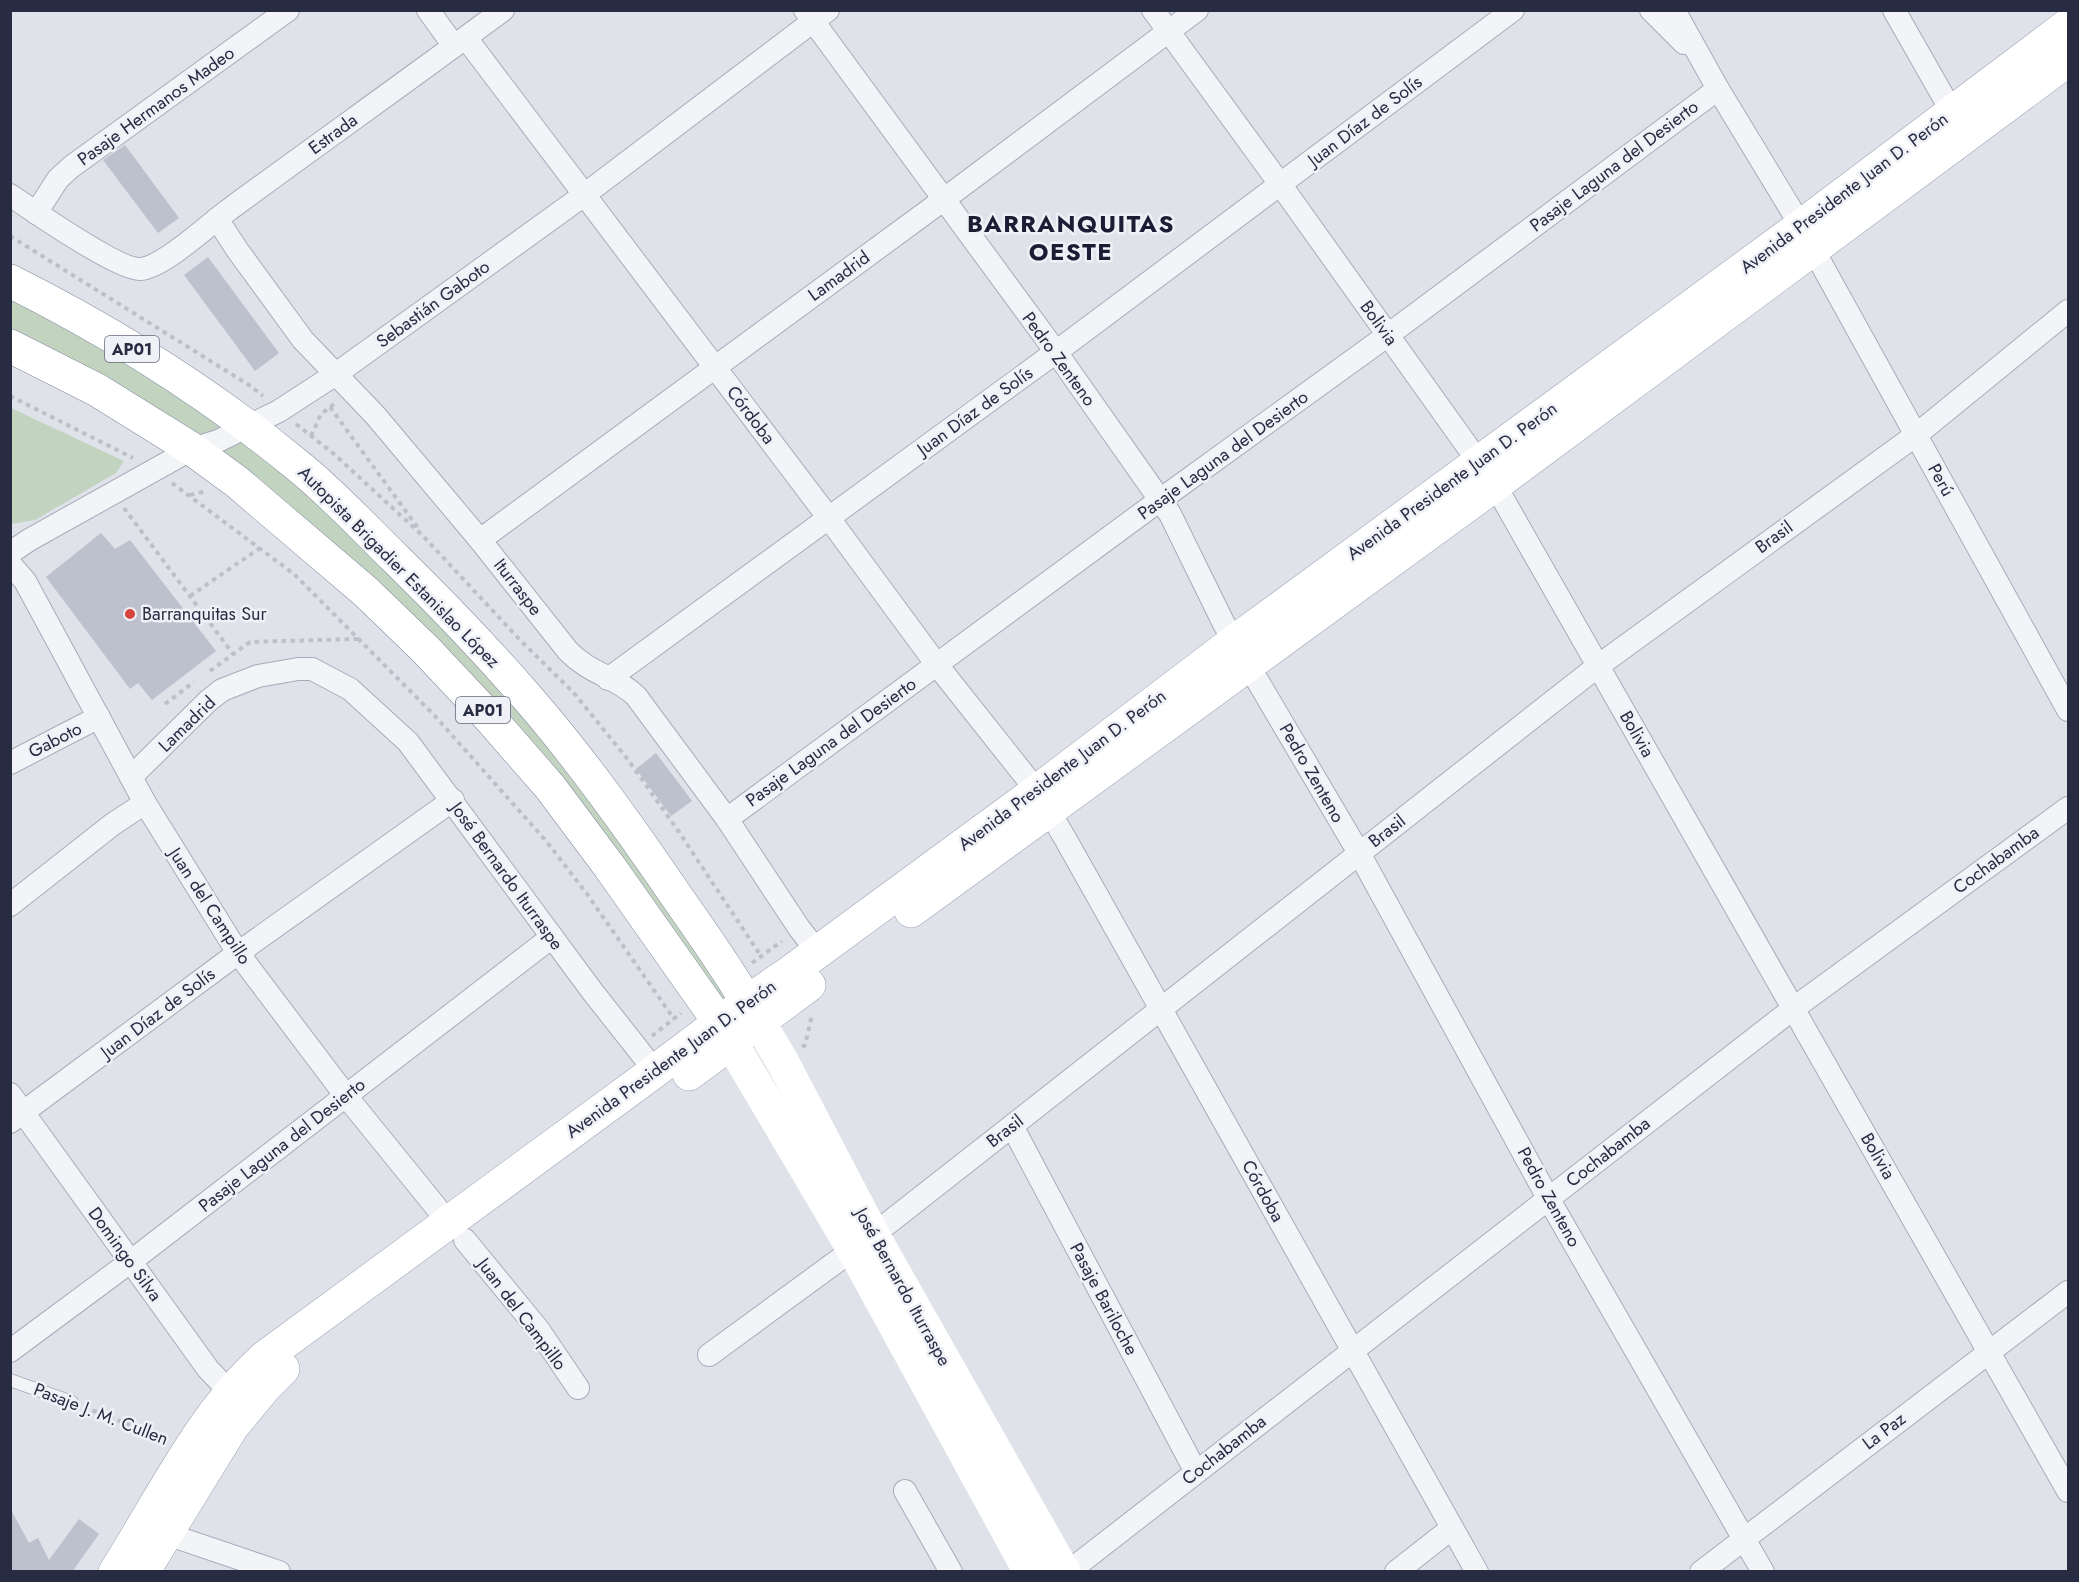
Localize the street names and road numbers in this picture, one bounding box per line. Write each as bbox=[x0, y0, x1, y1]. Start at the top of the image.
street label: Pasaje Hermanos Madeo bbox=[72, 40, 240, 172]
street label: Juan Díaz de Solís bbox=[1301, 69, 1428, 174]
street label: Pasaje Laguna del Desierto bbox=[1524, 94, 1704, 238]
street label: Avenida Presidente Juan D. Perón bbox=[1735, 106, 1953, 280]
street label: Estrada bbox=[303, 107, 363, 161]
street label: Lamadrid bbox=[803, 245, 875, 307]
street label: Sebastián Gaboto bbox=[371, 254, 495, 354]
street label: Bolivia bbox=[1354, 295, 1404, 351]
street label: Pedro Zenteno bbox=[1016, 307, 1102, 412]
road number: AP01 bbox=[105, 336, 159, 362]
street label: Juan Díaz de Solís bbox=[910, 360, 1038, 463]
street label: Córdoba bbox=[720, 380, 782, 450]
street label: Pasaje Laguna del Desierto bbox=[1132, 384, 1314, 526]
street label: Avenida Presidente Juan D. Perón bbox=[1341, 396, 1563, 566]
street label: Perú bbox=[1921, 459, 1961, 501]
street label: Autopista Brigadier Estanislao López bbox=[292, 460, 506, 674]
street label: Brasil bbox=[1750, 514, 1798, 560]
street label: Iturraspe bbox=[487, 553, 549, 621]
street label: Pasaje Laguna del Desierto bbox=[740, 671, 922, 813]
street label: Avenida Presidente Juan D. Perón bbox=[953, 683, 1171, 857]
street label: Lamadrid bbox=[152, 690, 222, 758]
road number: AP01 bbox=[456, 697, 510, 723]
street label: Bolivia bbox=[1613, 706, 1661, 762]
street label: Gaboto bbox=[24, 715, 86, 764]
street label: Pedro Zenteno bbox=[1273, 719, 1351, 828]
street label: José Bernardo Iturraspe bbox=[443, 795, 570, 955]
street label: Brasil bbox=[1363, 808, 1411, 854]
street label: Cochabamba bbox=[1948, 820, 2044, 900]
street label: Juan del Campillo bbox=[161, 841, 258, 970]
street label: Juan Díaz de Solís bbox=[94, 961, 221, 1066]
street label: Avenida Presidente Juan D. Perón bbox=[560, 974, 782, 1144]
street label: Pasaje Laguna del Desierto bbox=[193, 1072, 371, 1218]
street label: Brasil bbox=[981, 1108, 1029, 1154]
street label: Cochabamba bbox=[1560, 1111, 1656, 1193]
street label: Bolivia bbox=[1854, 1128, 1902, 1184]
street label: Pedro Zenteno bbox=[1511, 1142, 1587, 1252]
street label: Córdoba bbox=[1235, 1155, 1291, 1227]
street label: Domingo Silva bbox=[82, 1201, 168, 1307]
street label: José Bernardo Iturraspe bbox=[848, 1201, 957, 1371]
street label: Pasaje Bariloche bbox=[1063, 1238, 1145, 1360]
street label: Juan del Campillo bbox=[470, 1251, 573, 1376]
street label: Pasaje J. M. Cullen bbox=[30, 1376, 172, 1452]
street label: La Paz bbox=[1857, 1406, 1912, 1456]
street label: Cochabamba bbox=[1176, 1409, 1272, 1491]

